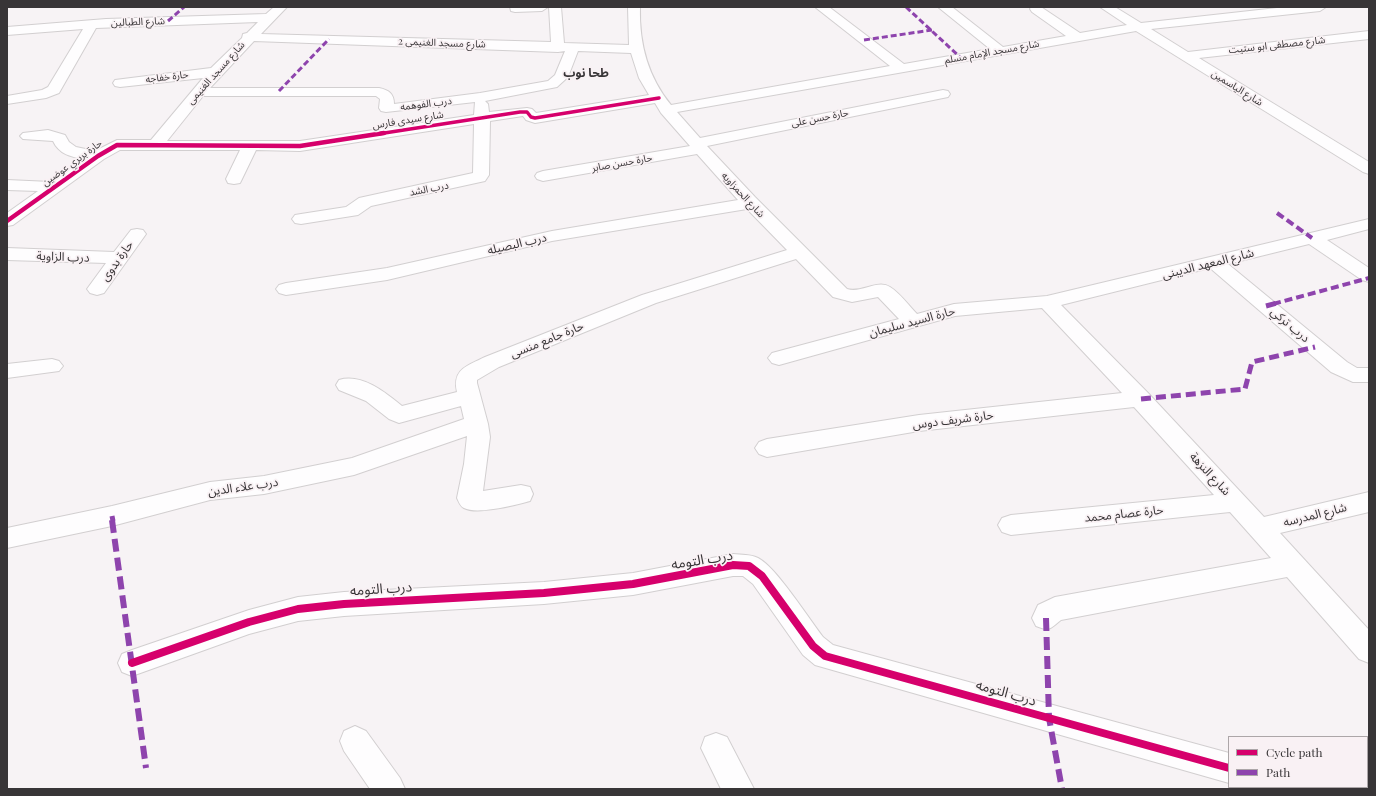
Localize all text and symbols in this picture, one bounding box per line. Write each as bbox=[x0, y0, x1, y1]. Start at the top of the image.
street label: شارع الطبالين bbox=[111, 15, 165, 29]
street label: شارع مصطفى ابو ستيت bbox=[1228, 34, 1326, 56]
street label: شارع مسجد الغنيمى 2 bbox=[398, 35, 486, 51]
street label: شارع مسجد الإمام مسلم bbox=[944, 38, 1040, 66]
street label: شارع مسجد الغنيمى bbox=[185, 39, 247, 107]
district label: طحا نوب bbox=[563, 66, 609, 80]
street label: شارع الياسمين bbox=[1209, 67, 1265, 109]
street label: حارة خفاجه bbox=[145, 68, 189, 86]
street label: درب الفوهمه bbox=[400, 95, 452, 113]
street label: حارة حسن على bbox=[790, 107, 850, 129]
street label: شارع سيدى فارس bbox=[372, 108, 444, 132]
street label: حارة بربري عوضين bbox=[40, 137, 104, 189]
street label: حارة حسن صابر bbox=[591, 152, 653, 174]
street label: شارع الحمزاويه bbox=[719, 170, 767, 220]
street label: درب الشد bbox=[408, 179, 450, 199]
street label: درب البصيله bbox=[486, 230, 548, 258]
street label: حارة بدوى bbox=[98, 238, 136, 284]
street label: شارع المعهد الديبنى bbox=[1161, 246, 1255, 282]
street label: درب الزاوية bbox=[36, 249, 90, 265]
street label: حارة السيد سليمان bbox=[867, 304, 957, 340]
street label: درب تركي bbox=[1267, 304, 1313, 346]
street label: حارة جامع منسى bbox=[508, 319, 586, 361]
street label: حارة شريف دوس bbox=[912, 408, 994, 432]
street label: شارع النزهة bbox=[1187, 450, 1233, 498]
street label: درب علاء الدين bbox=[207, 475, 279, 499]
street label: شارع المدرسه bbox=[1282, 500, 1348, 530]
street label: حارة عصام محمد bbox=[1084, 503, 1164, 525]
street label: درب التومه bbox=[670, 547, 734, 573]
street label: درب التومه bbox=[349, 578, 413, 600]
street label: درب التومه bbox=[974, 676, 1038, 710]
legend bbox=[1228, 736, 1368, 788]
text: Cycle path bbox=[1266, 744, 1323, 760]
text: Path bbox=[1266, 764, 1290, 780]

